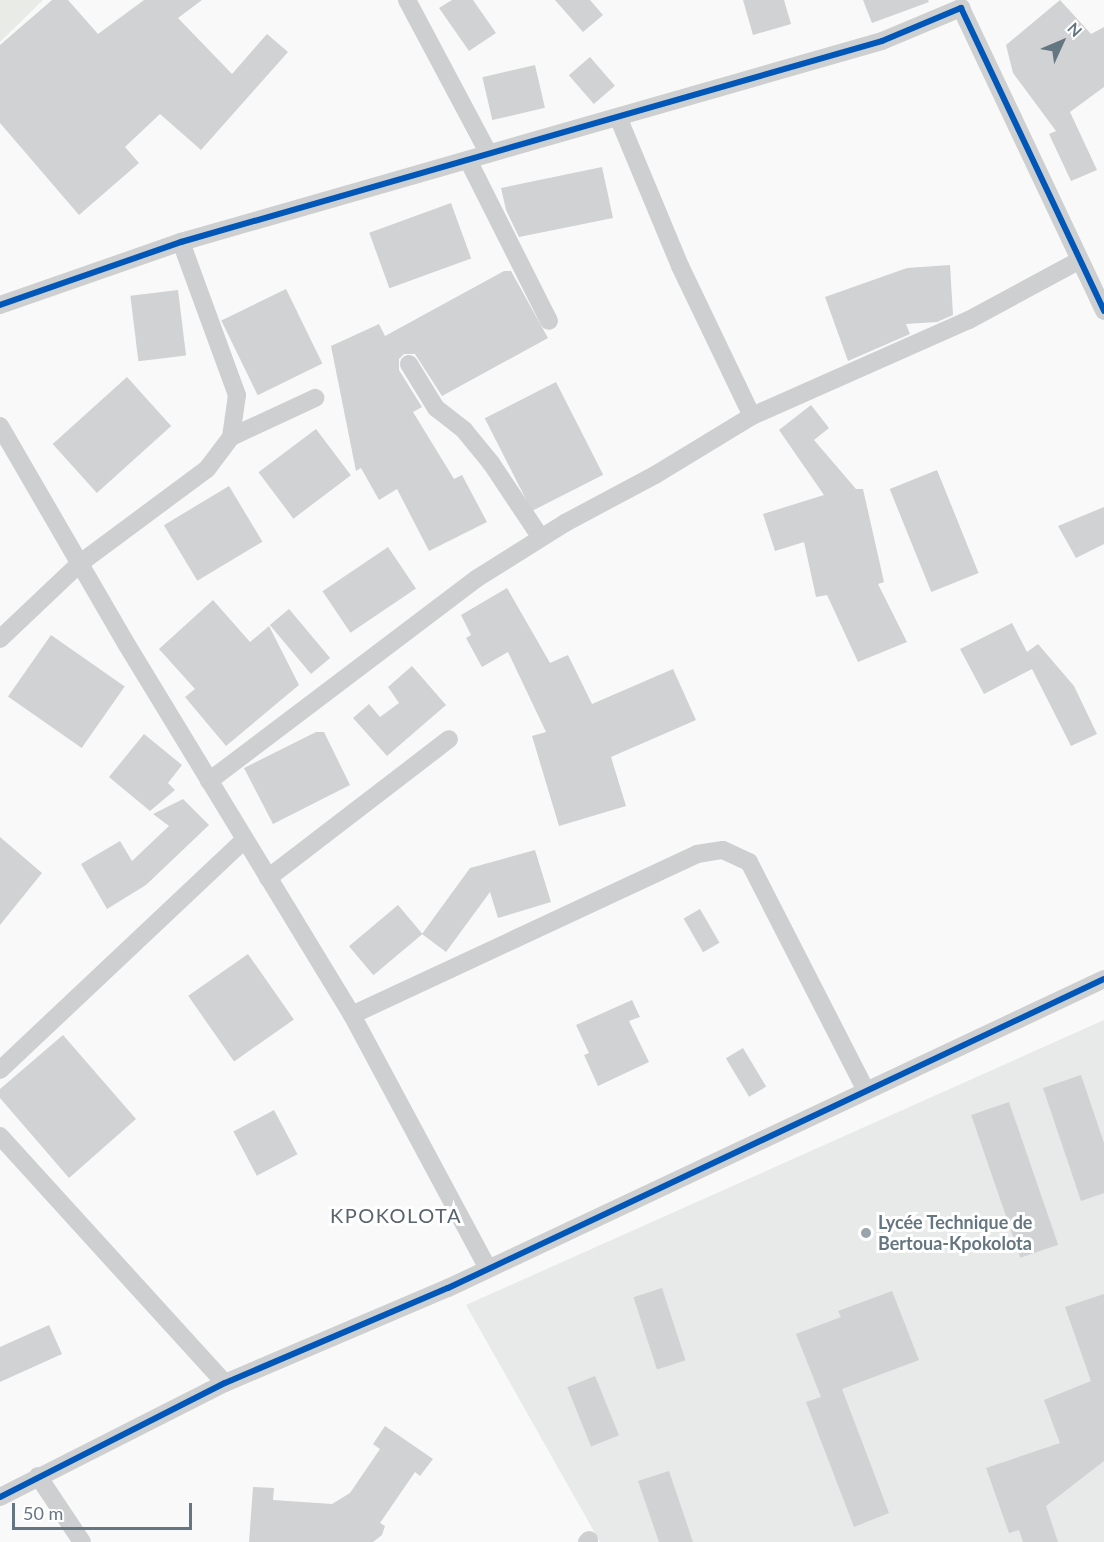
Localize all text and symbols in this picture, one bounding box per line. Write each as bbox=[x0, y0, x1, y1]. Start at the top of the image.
north arrow bbox=[1032, 12, 1092, 72]
text: N bbox=[1064, 18, 1086, 40]
district label: KPOKOLOTA bbox=[330, 1203, 462, 1227]
place label: Lycée Technique de Bertoua-Kpokolota bbox=[878, 1212, 1033, 1254]
marker: Lycée Technique de Bertoua-Kpokolota bbox=[859, 1226, 873, 1240]
scale bar bbox=[15, 1491, 195, 1529]
text: 50 m bbox=[23, 1502, 63, 1524]

